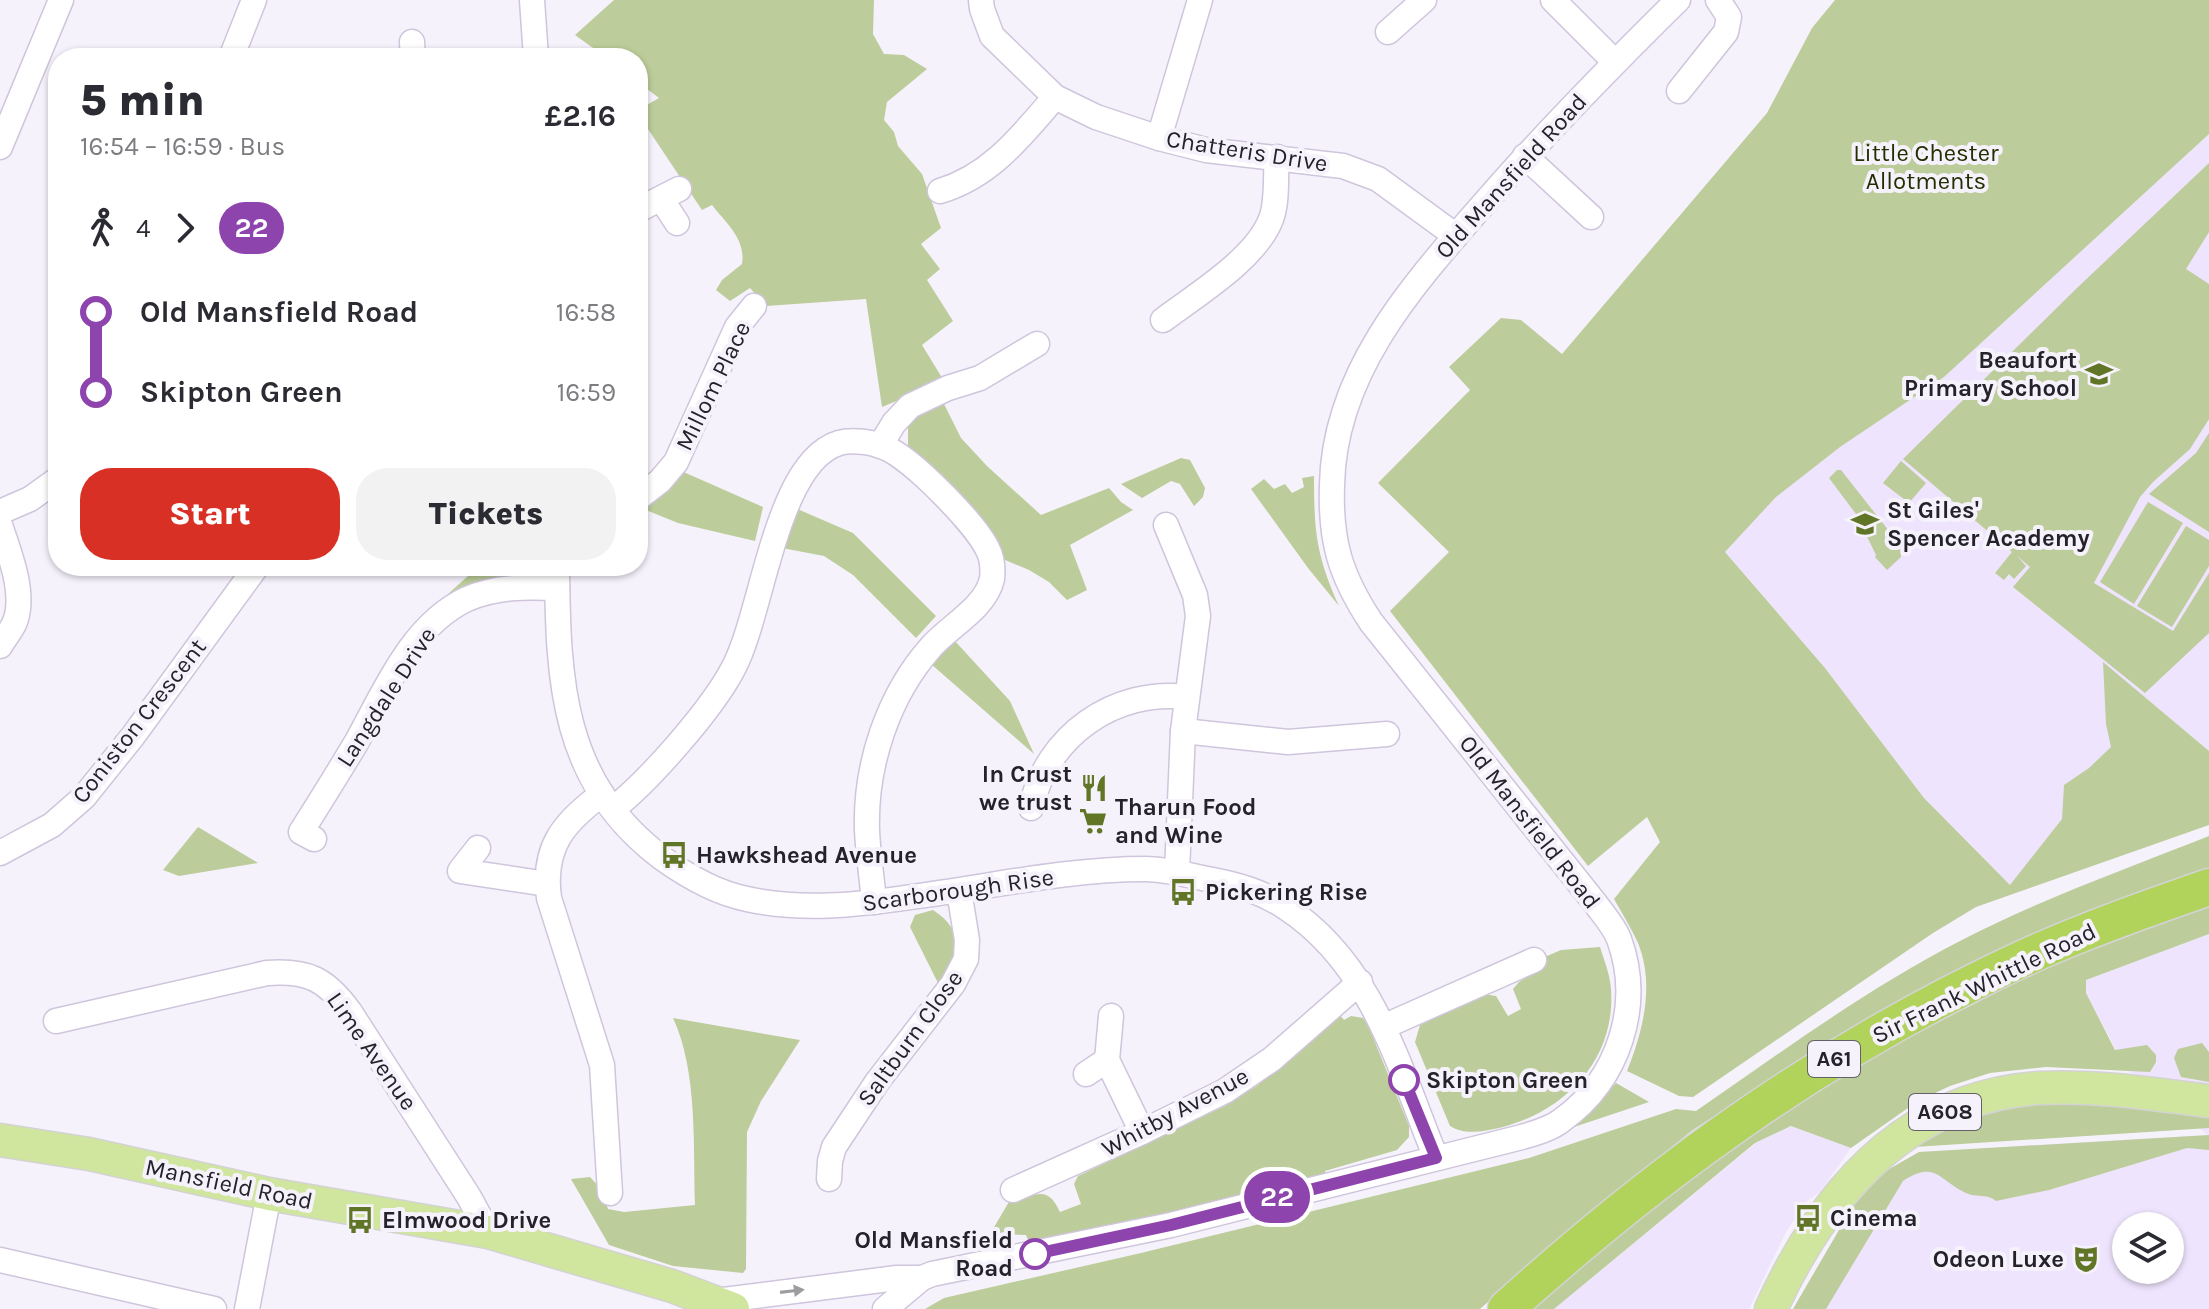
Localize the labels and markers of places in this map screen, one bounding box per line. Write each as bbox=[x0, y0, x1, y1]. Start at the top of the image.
place label: Beaufort Primary School bbox=[1904, 346, 2077, 402]
school or university icon: Beaufort Primary School bbox=[2084, 359, 2114, 389]
place label: St Giles' Spencer Academy bbox=[1887, 496, 2090, 552]
school or university icon: St Giles' Spencer Academy bbox=[1850, 509, 1880, 539]
place label: In Crust we trust bbox=[979, 760, 1072, 816]
restaurant icon: In Crust we trust bbox=[1079, 773, 1109, 803]
place label: Tharun Food and Wine bbox=[1115, 793, 1257, 849]
supermarket icon: Tharun Food and Wine bbox=[1078, 806, 1108, 836]
bus stop icon: Hawkshead Avenue bbox=[659, 840, 689, 870]
place label: Hawkshead Avenue bbox=[696, 841, 917, 869]
bus stop icon: Pickering Rise bbox=[1168, 877, 1198, 907]
place label: Pickering Rise bbox=[1205, 878, 1367, 906]
marker: Skipton Green bbox=[1389, 1065, 1419, 1095]
place label: Skipton Green bbox=[1426, 1066, 1588, 1094]
bus stop icon: Cinema bbox=[1793, 1203, 1823, 1233]
place label: Cinema bbox=[1830, 1204, 1918, 1232]
bus stop icon: Elmwood Drive bbox=[345, 1205, 375, 1235]
place label: Elmwood Drive bbox=[382, 1206, 551, 1234]
place label: Old Mansfield Road bbox=[854, 1226, 1013, 1282]
marker: Old Mansfield Road bbox=[1020, 1239, 1050, 1269]
theatre icon: Odeon Luxe bbox=[2071, 1244, 2101, 1274]
place label: Odeon Luxe bbox=[1933, 1245, 2064, 1273]

